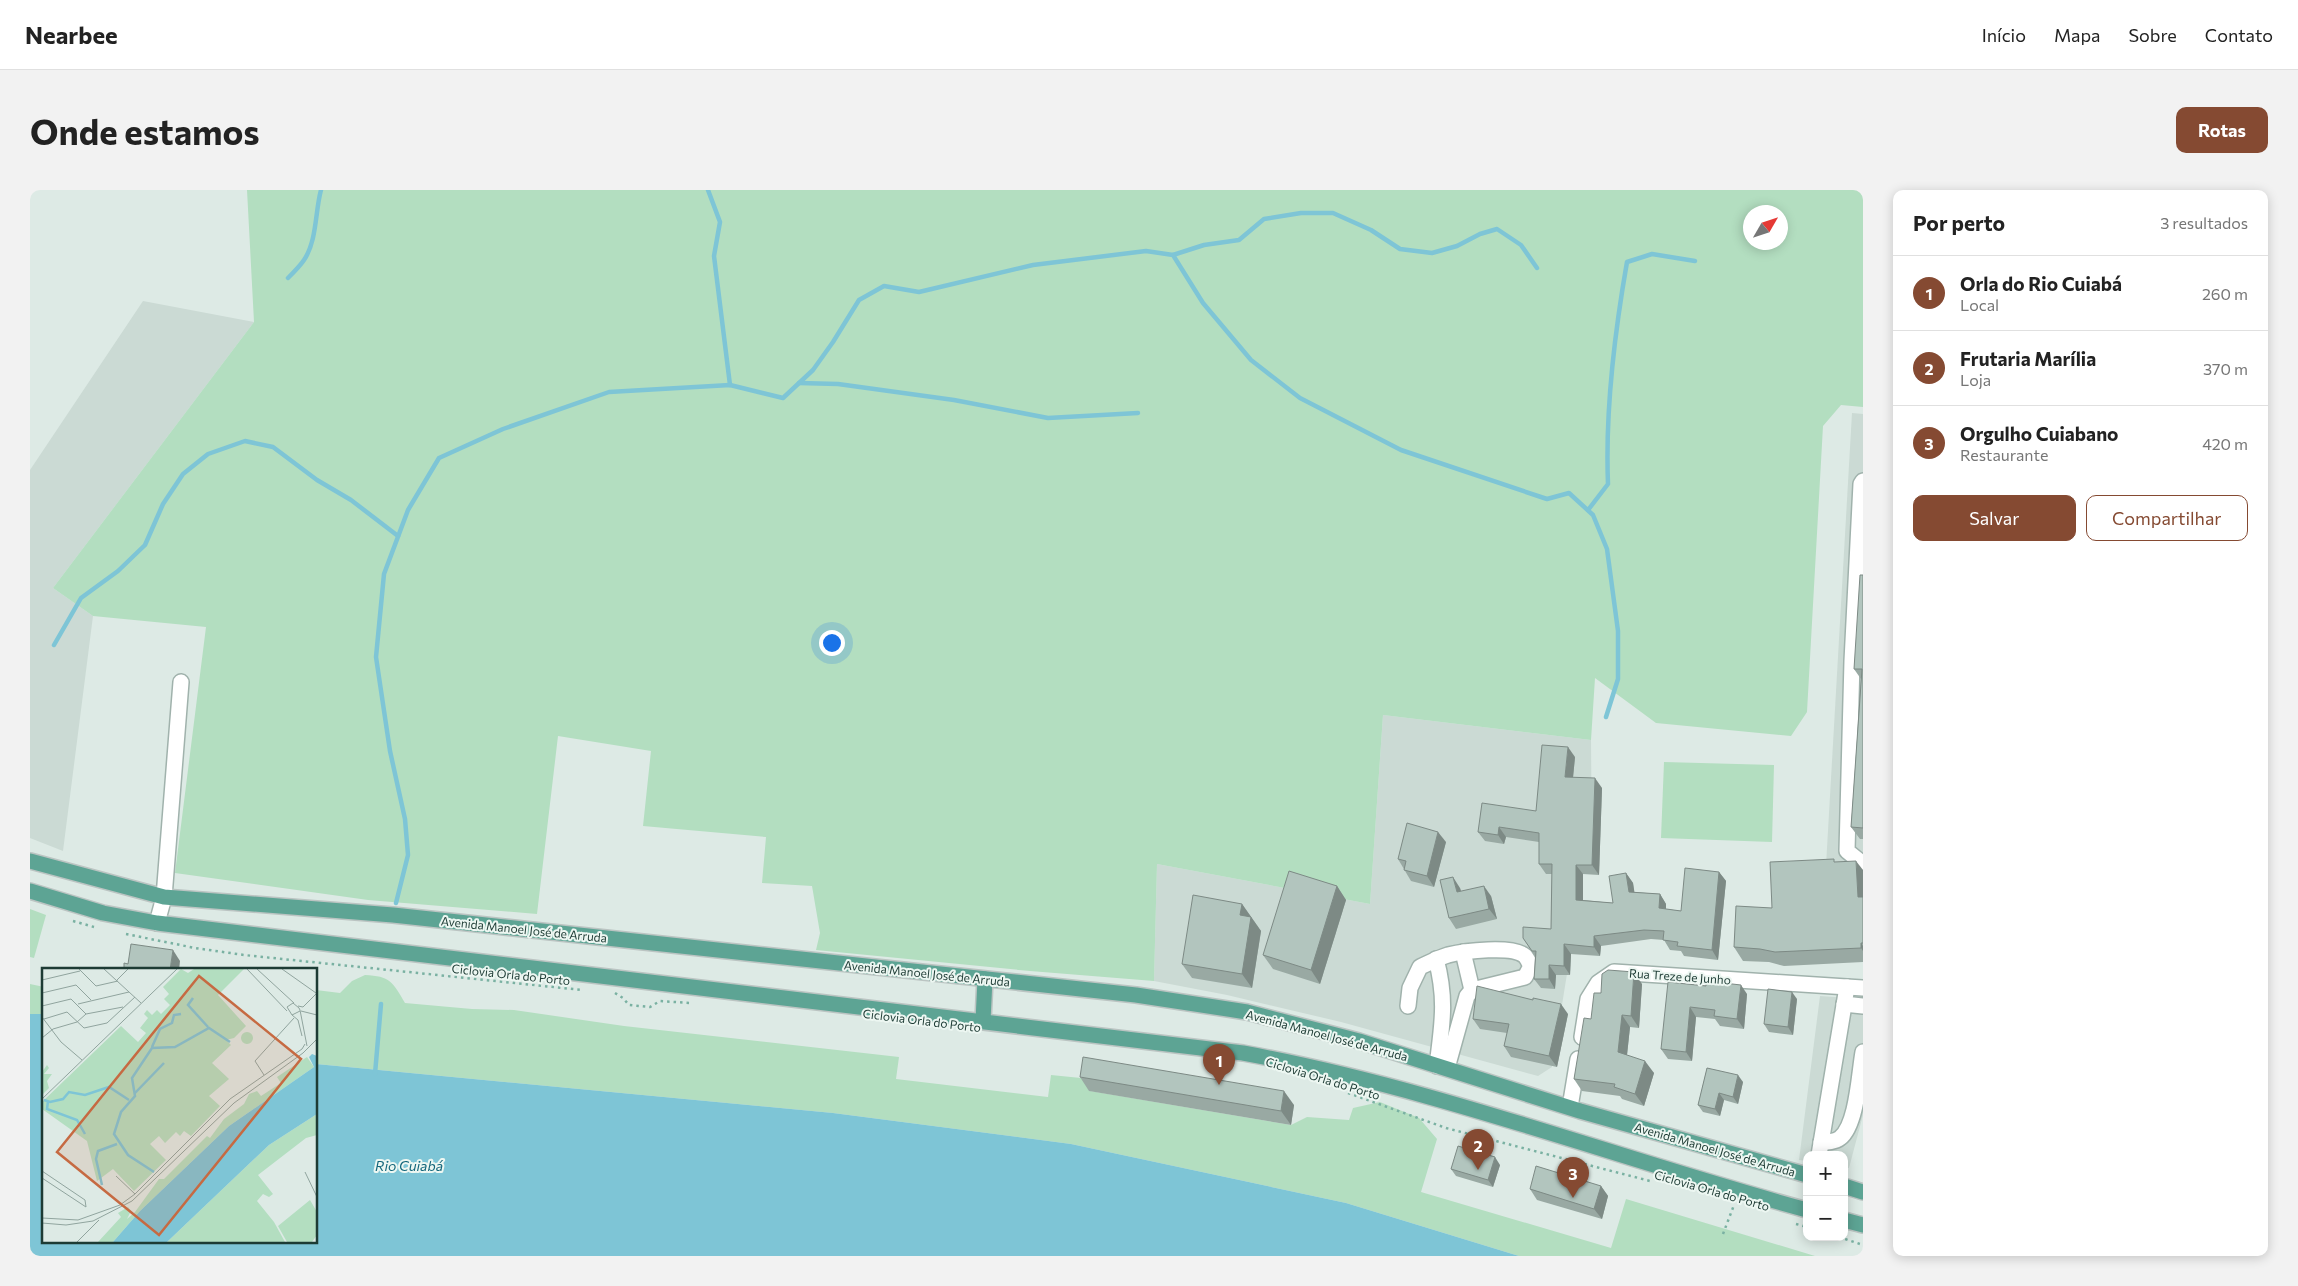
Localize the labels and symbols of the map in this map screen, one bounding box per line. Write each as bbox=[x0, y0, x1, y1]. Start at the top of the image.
north arrow bbox=[1743, 205, 1788, 250]
your location bbox=[819, 630, 845, 656]
street label: Avenida Manoel José de Arruda bbox=[440, 913, 608, 946]
street label: Avenida Manoel José de Arruda bbox=[843, 957, 1011, 990]
street label: Ciclovia Orla do Porto bbox=[451, 961, 571, 987]
street label: Rua Treze de Junho bbox=[1629, 965, 1731, 988]
inset map bbox=[42, 968, 318, 1244]
street label: Ciclovia Orla do Porto bbox=[862, 1006, 982, 1034]
street label: Avenida Manoel José de Arruda bbox=[1244, 1007, 1409, 1064]
pin: 1 bbox=[1203, 1044, 1235, 1085]
street label: Ciclovia Orla do Porto bbox=[1264, 1054, 1382, 1102]
street label: Avenida Manoel José de Arruda bbox=[1633, 1119, 1797, 1180]
pin: 2 bbox=[1462, 1129, 1494, 1170]
water label: Rio Cuiabá bbox=[375, 1157, 444, 1174]
pin: 3 bbox=[1557, 1157, 1589, 1198]
street label: Ciclovia Orla do Porto bbox=[1653, 1167, 1771, 1213]

